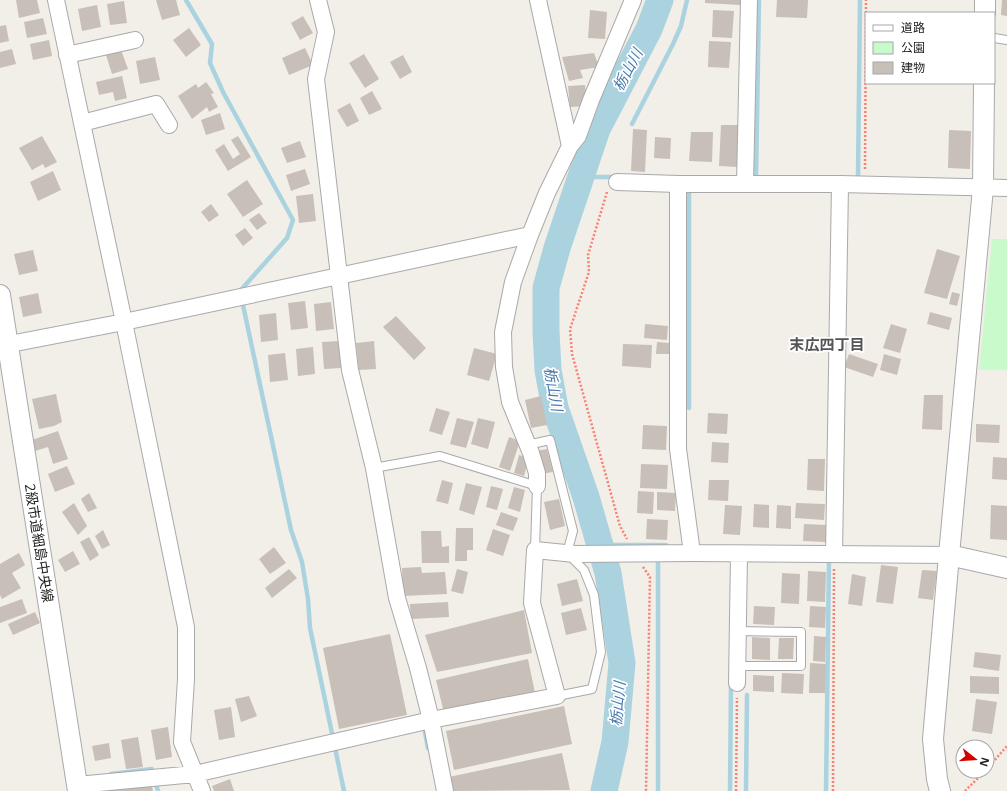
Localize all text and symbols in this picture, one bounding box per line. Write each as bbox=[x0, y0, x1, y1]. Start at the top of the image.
legend bbox=[865, 12, 995, 84]
text: 道路 bbox=[901, 19, 925, 36]
text: 公園 bbox=[901, 39, 925, 56]
water label: 栃山川 bbox=[608, 43, 647, 94]
text: 建物 bbox=[901, 59, 925, 76]
district label: 末広四丁目 bbox=[789, 334, 865, 354]
water label: 栃山川 bbox=[540, 365, 568, 415]
street label: 2級市道細島中央線 bbox=[21, 482, 58, 604]
water label: 栃山川 bbox=[605, 679, 629, 727]
north arrow bbox=[955, 739, 995, 779]
text: N bbox=[977, 756, 994, 769]

